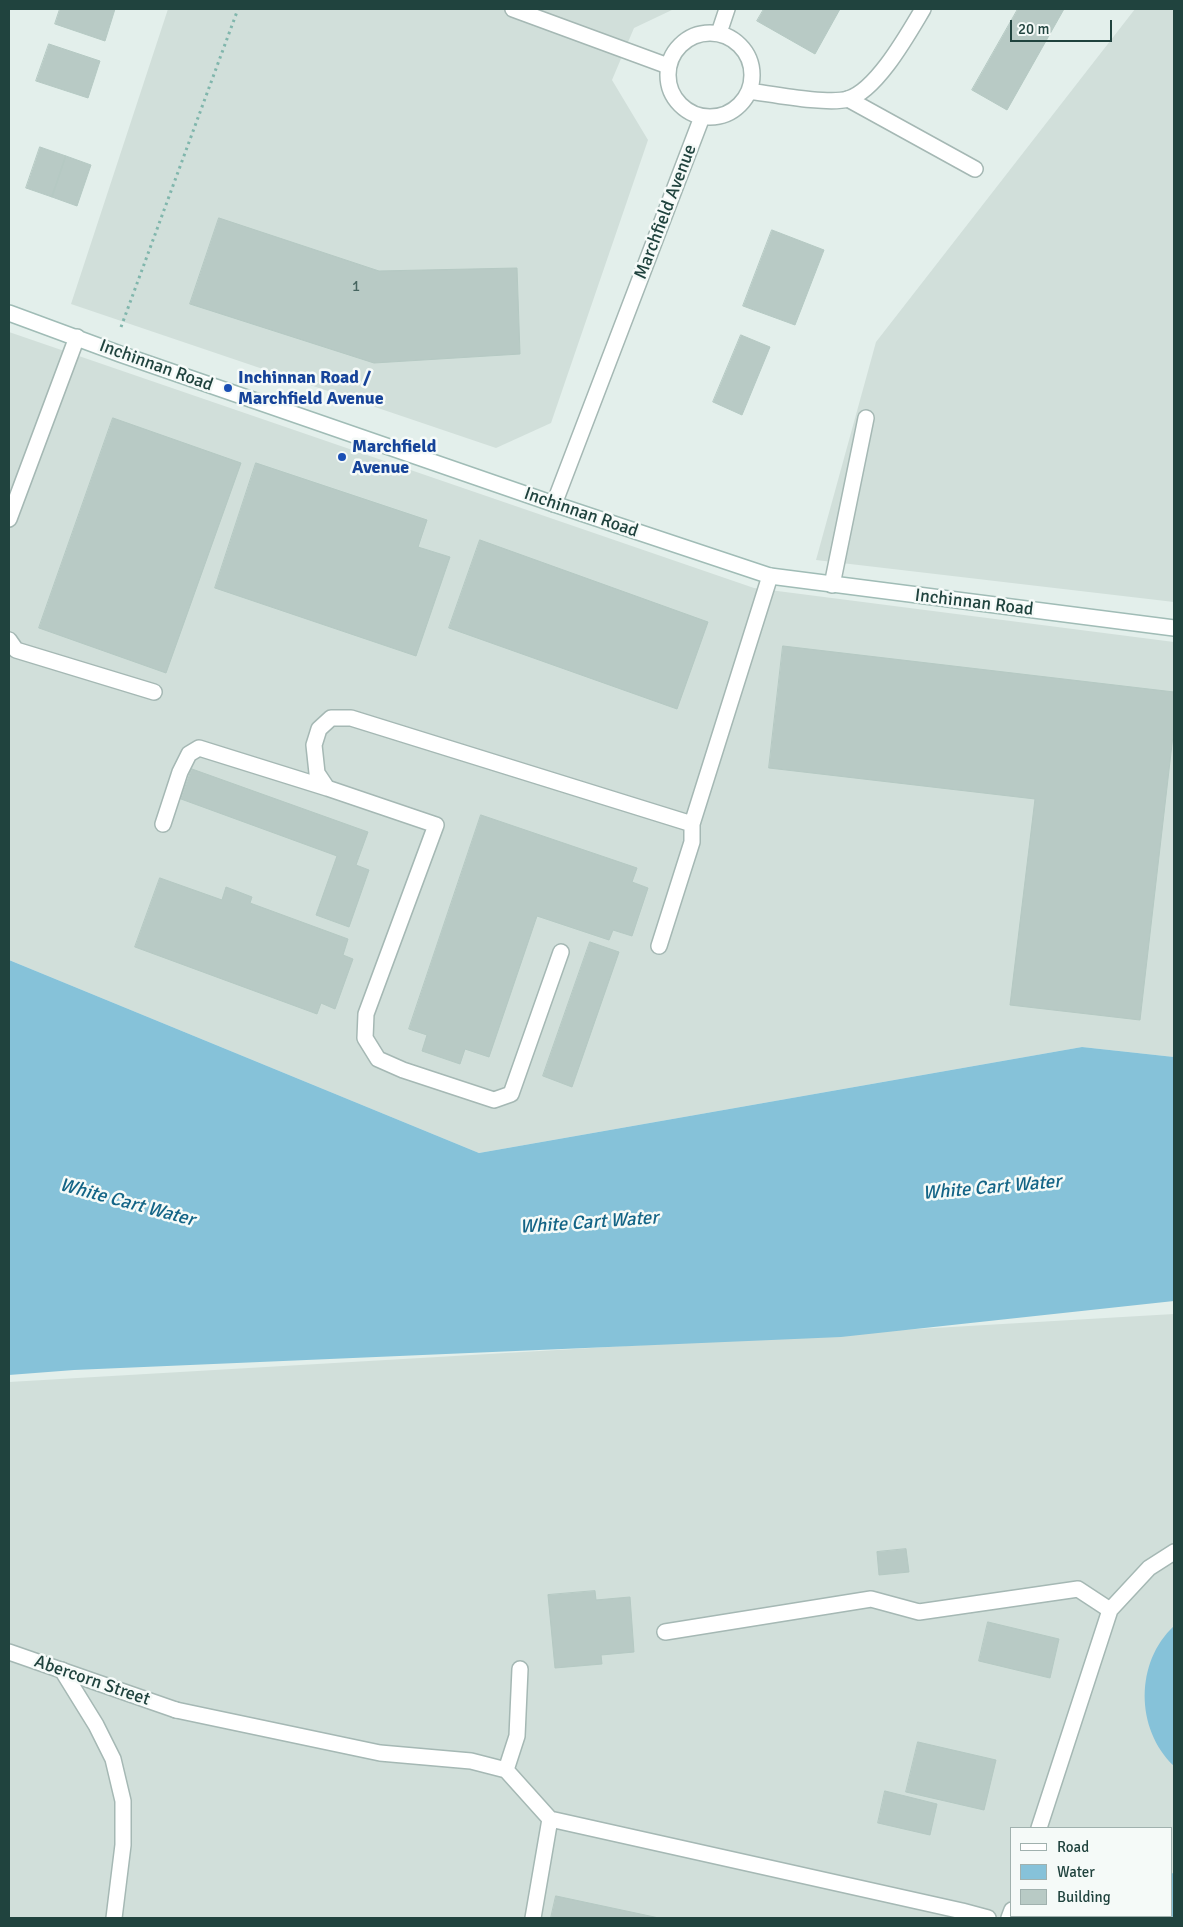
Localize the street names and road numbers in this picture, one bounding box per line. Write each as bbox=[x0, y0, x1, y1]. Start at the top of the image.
street label: Marchfield Avenue bbox=[630, 142, 702, 282]
street label: Inchinnan Road bbox=[96, 335, 216, 397]
street label: Inchinnan Road bbox=[521, 483, 641, 543]
street label: Inchinnan Road bbox=[913, 585, 1035, 621]
street label: Abercorn Street bbox=[31, 1651, 153, 1711]

